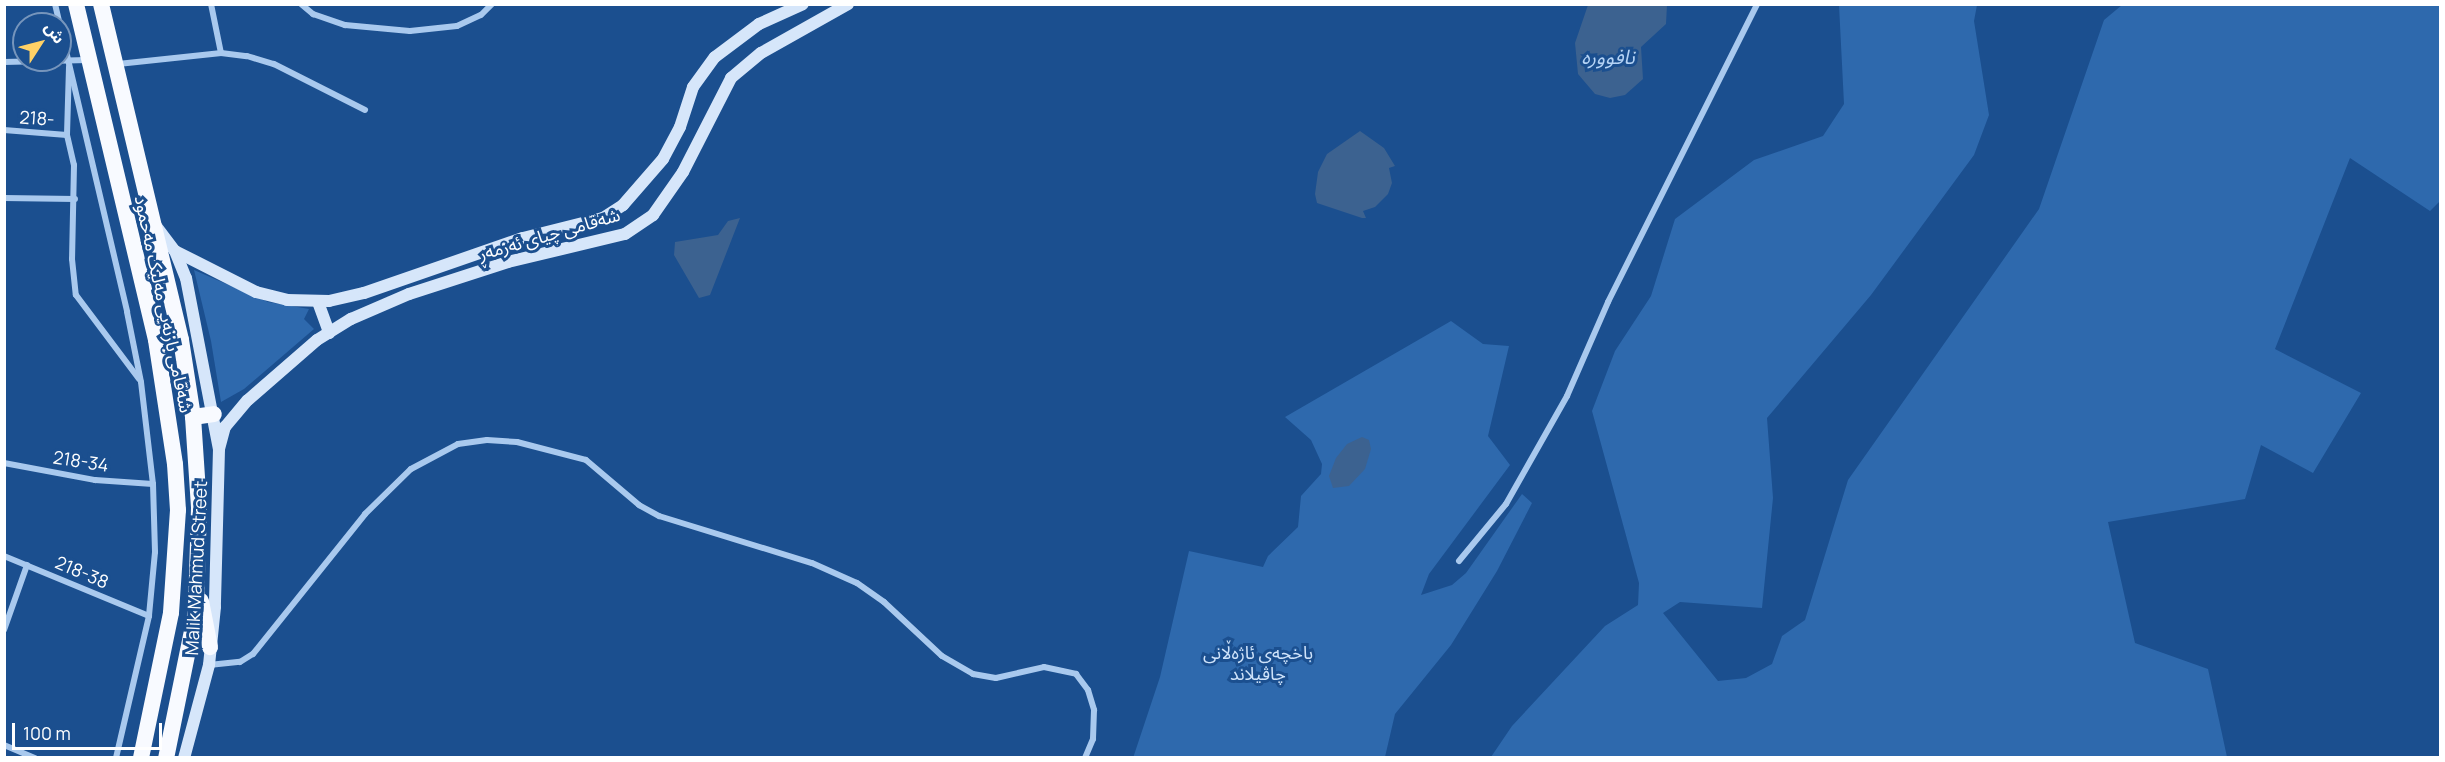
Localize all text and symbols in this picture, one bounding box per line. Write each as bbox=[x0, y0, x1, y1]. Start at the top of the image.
north arrow bbox=[12, 12, 72, 72]
text: ش bbox=[40, 17, 70, 48]
water label: نافوورە bbox=[1581, 44, 1635, 68]
street label: 218- bbox=[19, 106, 55, 130]
street label: شەقامی بازنەیی مەلیک مەحمود bbox=[130, 193, 198, 415]
street label: شەقامی چیای ئەزمەڕ bbox=[476, 203, 622, 265]
street label: 218-34 bbox=[52, 446, 110, 476]
street label: Malik Mahmud Street bbox=[181, 480, 211, 656]
street label: 218-38 bbox=[52, 551, 112, 593]
park label: باخچەی ئاژەڵانی چاڤیلاند bbox=[1203, 642, 1313, 684]
scale bar bbox=[15, 711, 165, 749]
text: 100 m bbox=[23, 721, 71, 745]

